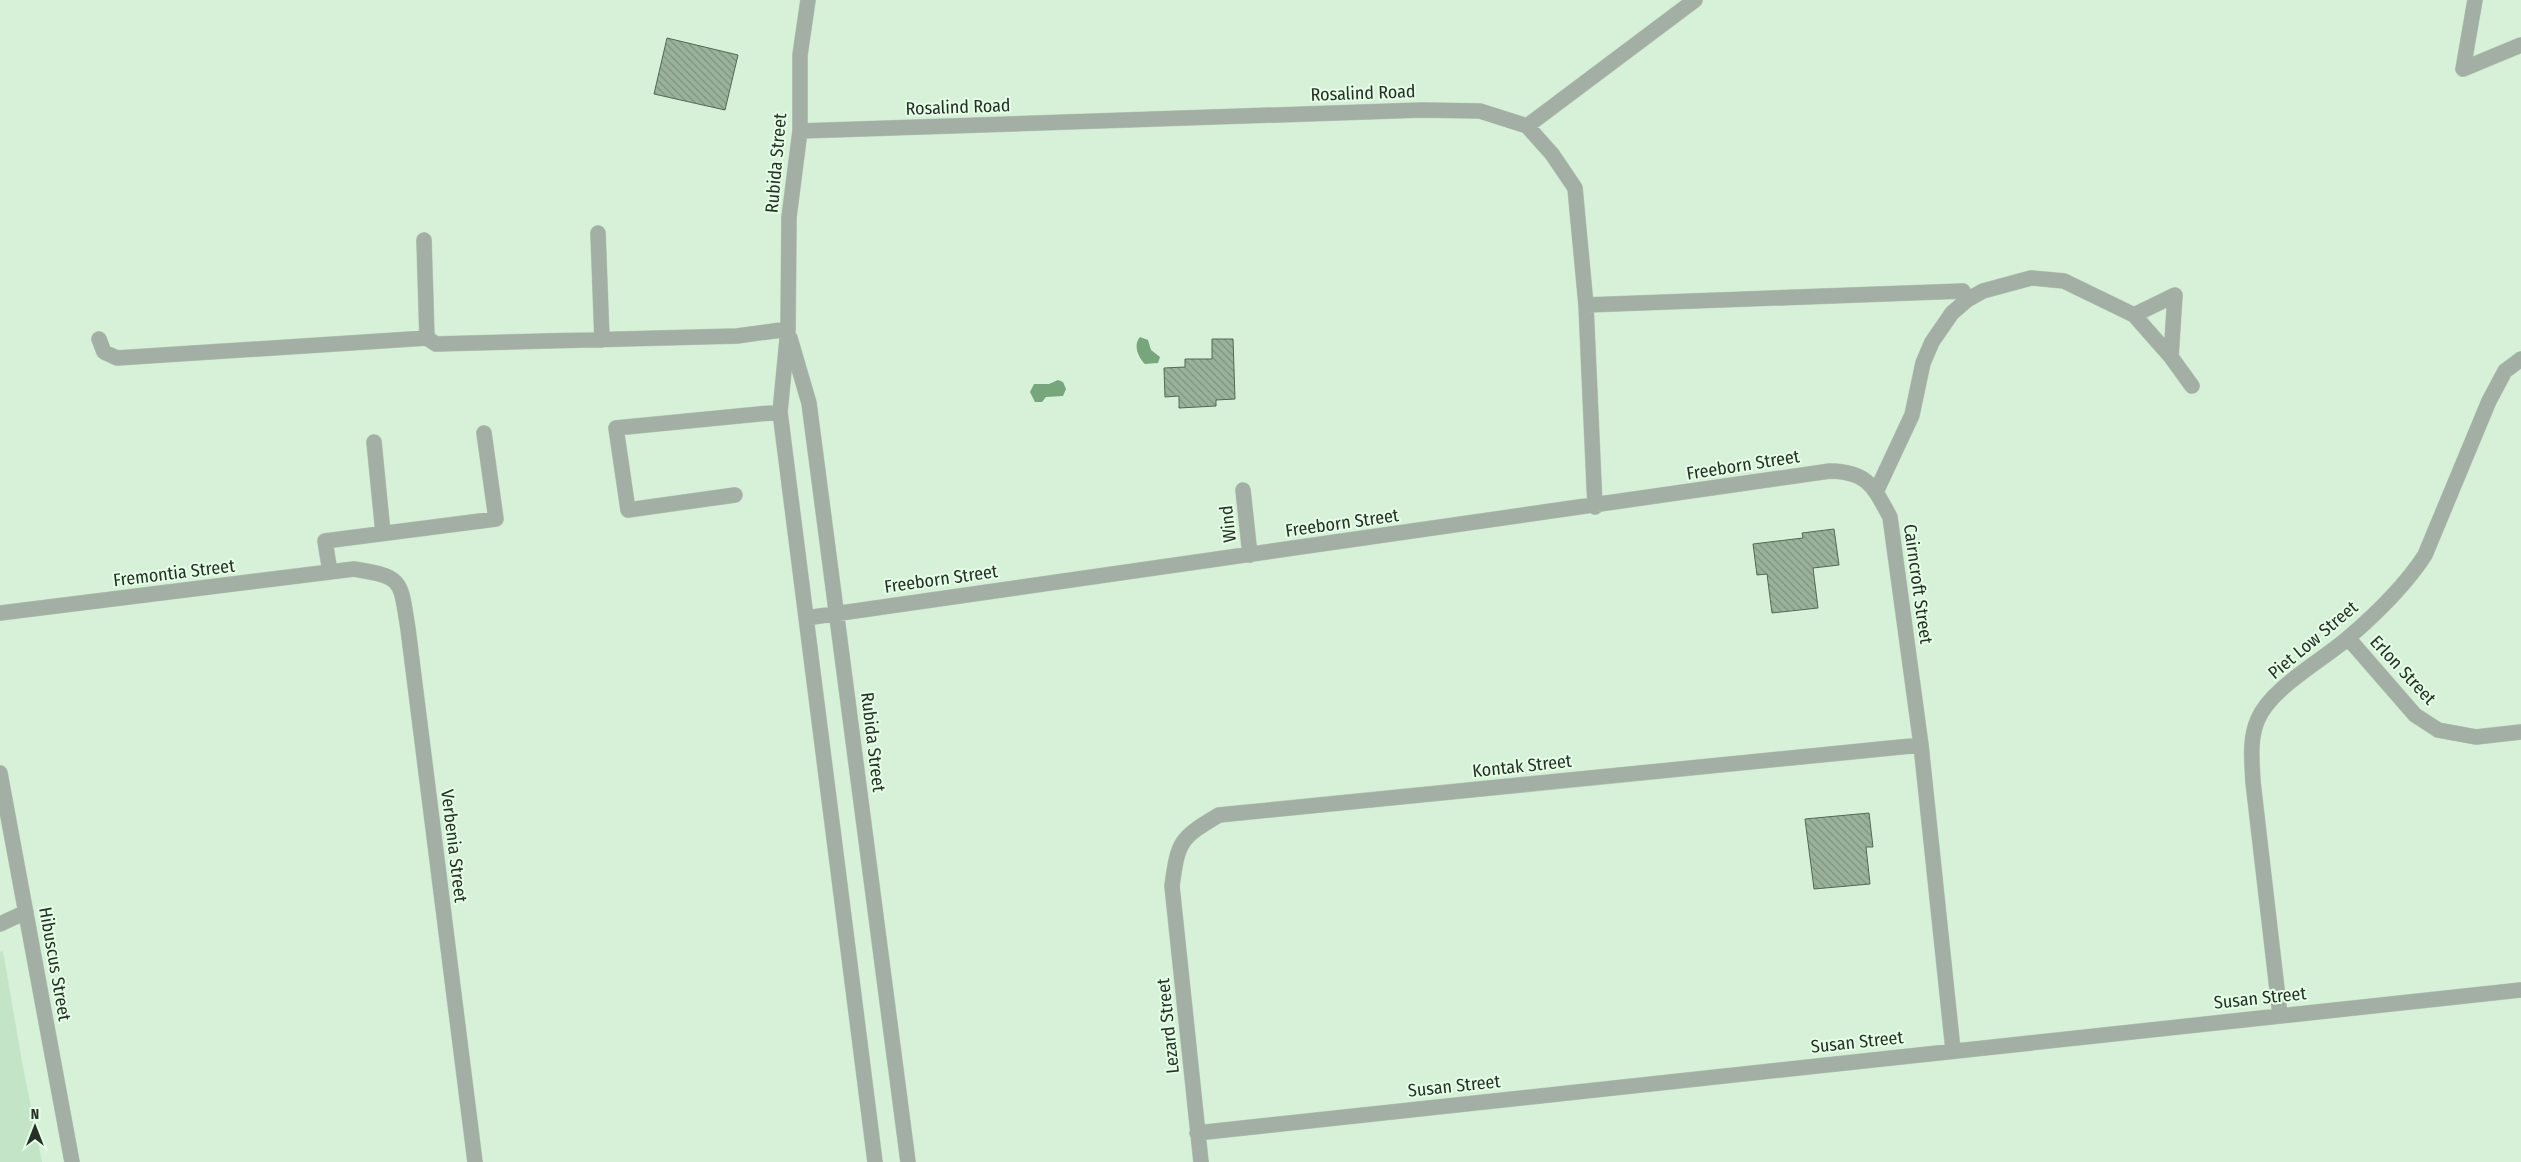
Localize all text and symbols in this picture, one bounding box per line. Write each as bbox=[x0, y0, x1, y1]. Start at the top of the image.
street label: Rosalind Road bbox=[1310, 80, 1416, 106]
street label: Rosalind Road bbox=[905, 94, 1011, 120]
street label: Rubida Street bbox=[761, 112, 791, 214]
street label: Freeborn Street bbox=[1685, 445, 1801, 485]
street label: Wind bbox=[1215, 504, 1241, 544]
street label: Freeborn Street bbox=[1284, 504, 1400, 542]
street label: Cairncroft Street bbox=[1899, 523, 1937, 646]
street label: Fremontia Street bbox=[112, 555, 236, 591]
street label: Freeborn Street bbox=[883, 560, 999, 598]
street label: Piet Low Street bbox=[2264, 596, 2362, 684]
street label: Erlon Street bbox=[2365, 631, 2441, 709]
street label: Rubida Street bbox=[856, 691, 890, 793]
street label: Kontak Street bbox=[1471, 750, 1573, 782]
street label: Verbenia Street bbox=[436, 788, 472, 904]
street label: Hibuscus Street bbox=[34, 905, 76, 1023]
street label: Lezard Street bbox=[1152, 977, 1184, 1075]
street label: Susan Street bbox=[2213, 982, 2307, 1014]
street label: Susan Street bbox=[1810, 1026, 1904, 1058]
street label: Susan Street bbox=[1407, 1070, 1501, 1102]
north arrow bbox=[10, 1102, 60, 1152]
text: N bbox=[31, 1106, 39, 1123]

